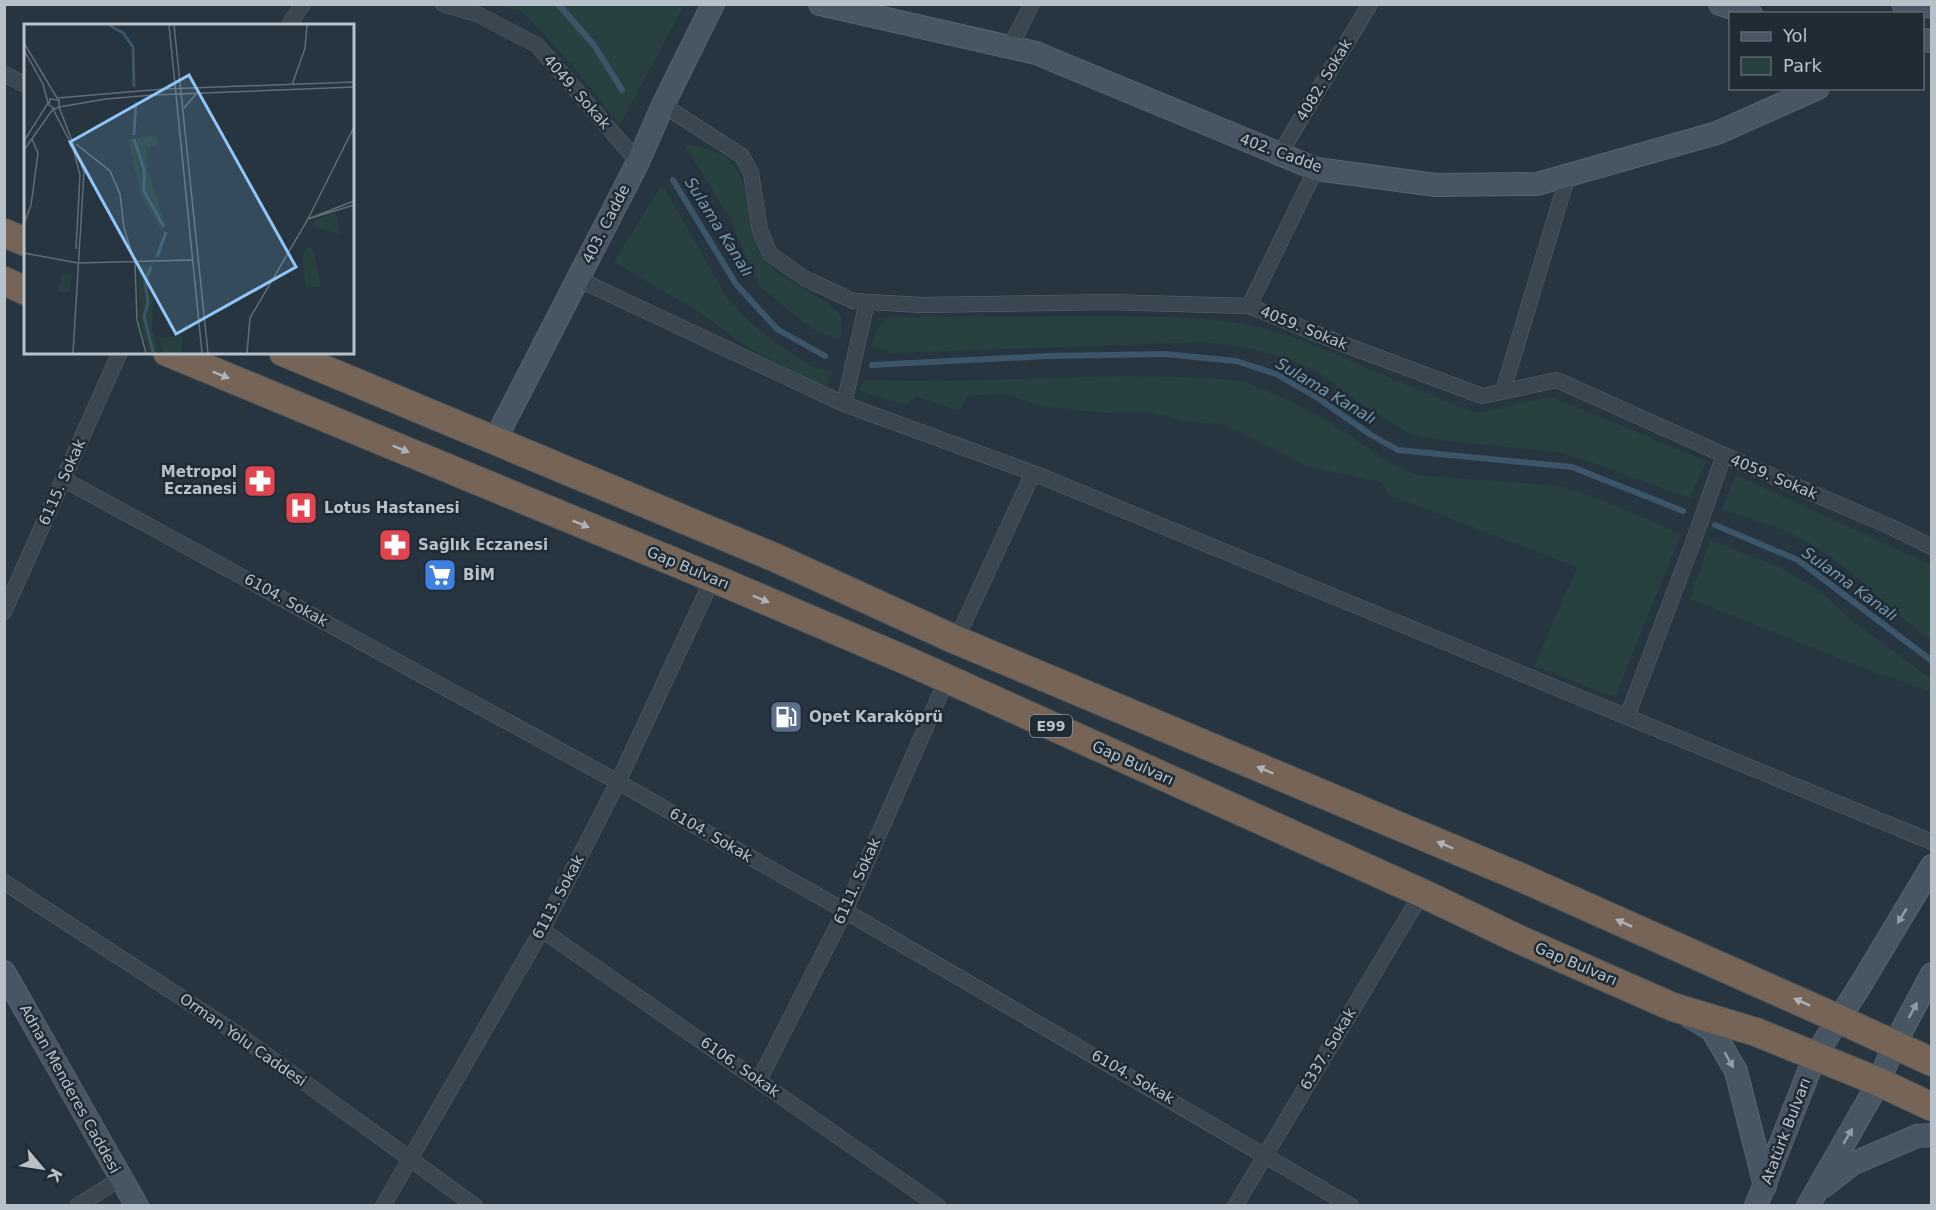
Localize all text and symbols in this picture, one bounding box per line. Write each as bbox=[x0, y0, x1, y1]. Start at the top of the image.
legend bbox=[1729, 12, 1924, 90]
inset map bbox=[24, 24, 354, 354]
text: Yol bbox=[1782, 25, 1808, 46]
street label: 4082. Sokak bbox=[1292, 35, 1356, 124]
street label: 4049. Sokak bbox=[540, 51, 614, 133]
text: Park bbox=[1783, 55, 1822, 76]
street label: 402. Cadde bbox=[1237, 130, 1325, 176]
water label: Sulama Kanalı bbox=[681, 174, 757, 280]
street label: 403. Cadde bbox=[578, 182, 634, 266]
street label: 4059. Sokak bbox=[1258, 302, 1351, 354]
water label: Sulama Kanalı bbox=[1272, 354, 1380, 428]
one-way arrow bbox=[212, 371, 230, 380]
street label: 6115. Sokak bbox=[35, 436, 89, 528]
one-way arrow bbox=[392, 445, 410, 454]
street label: 4059. Sokak bbox=[1728, 451, 1820, 504]
place label: Metropol Eczanesi bbox=[161, 463, 237, 498]
pharmacy icon: Metropol Eczanesi bbox=[242, 463, 278, 499]
hospital icon: Lotus Hastanesi bbox=[283, 490, 319, 526]
place label: Lotus Hastanesi bbox=[324, 499, 460, 517]
one-way arrow bbox=[573, 519, 591, 529]
pharmacy icon: Sağlık Eczanesi bbox=[377, 527, 413, 563]
place label: Sağlık Eczanesi bbox=[418, 536, 548, 554]
street label: Gap Bulvarı bbox=[644, 543, 732, 593]
water label: Sulama Kanalı bbox=[1798, 543, 1902, 625]
supermarket icon: BİM bbox=[422, 557, 458, 593]
place label: BİM bbox=[463, 565, 495, 584]
street label: 6104. Sokak bbox=[241, 570, 331, 630]
one-way arrow bbox=[753, 594, 771, 604]
fuel station icon: Opet Karaköprü bbox=[768, 699, 804, 735]
place label: Opet Karaköprü bbox=[809, 708, 943, 726]
road number: E99 bbox=[1030, 715, 1072, 737]
street label: Gap Bulvarı bbox=[1089, 737, 1177, 789]
one-way arrow bbox=[1256, 765, 1274, 775]
street label: 6104. Sokak bbox=[666, 804, 756, 866]
street label: 6111. Sokak bbox=[830, 835, 884, 927]
one-way arrow bbox=[1436, 840, 1454, 850]
street label: 6113. Sokak bbox=[528, 852, 588, 942]
one-way arrow bbox=[1896, 908, 1907, 924]
one-way arrow bbox=[1615, 918, 1633, 927]
street label: Gap Bulvarı bbox=[1532, 939, 1620, 989]
street label: Orman Yolu Caddesi bbox=[176, 989, 310, 1091]
one-way arrow bbox=[1794, 998, 1811, 1007]
street label: Adnan Menderes Caddesi bbox=[16, 1001, 124, 1177]
one-way arrow bbox=[1908, 1002, 1917, 1019]
street label: 6337. Sokak bbox=[1296, 1004, 1360, 1093]
street label: 6106. Sokak bbox=[697, 1033, 783, 1101]
street label: 6104. Sokak bbox=[1088, 1046, 1178, 1108]
one-way arrow bbox=[1724, 1052, 1735, 1068]
street label: Atatürk Bulvarı bbox=[1757, 1075, 1815, 1187]
one-way arrow bbox=[1842, 1128, 1852, 1145]
north arrow bbox=[12, 1138, 72, 1198]
text: K bbox=[43, 1165, 66, 1186]

